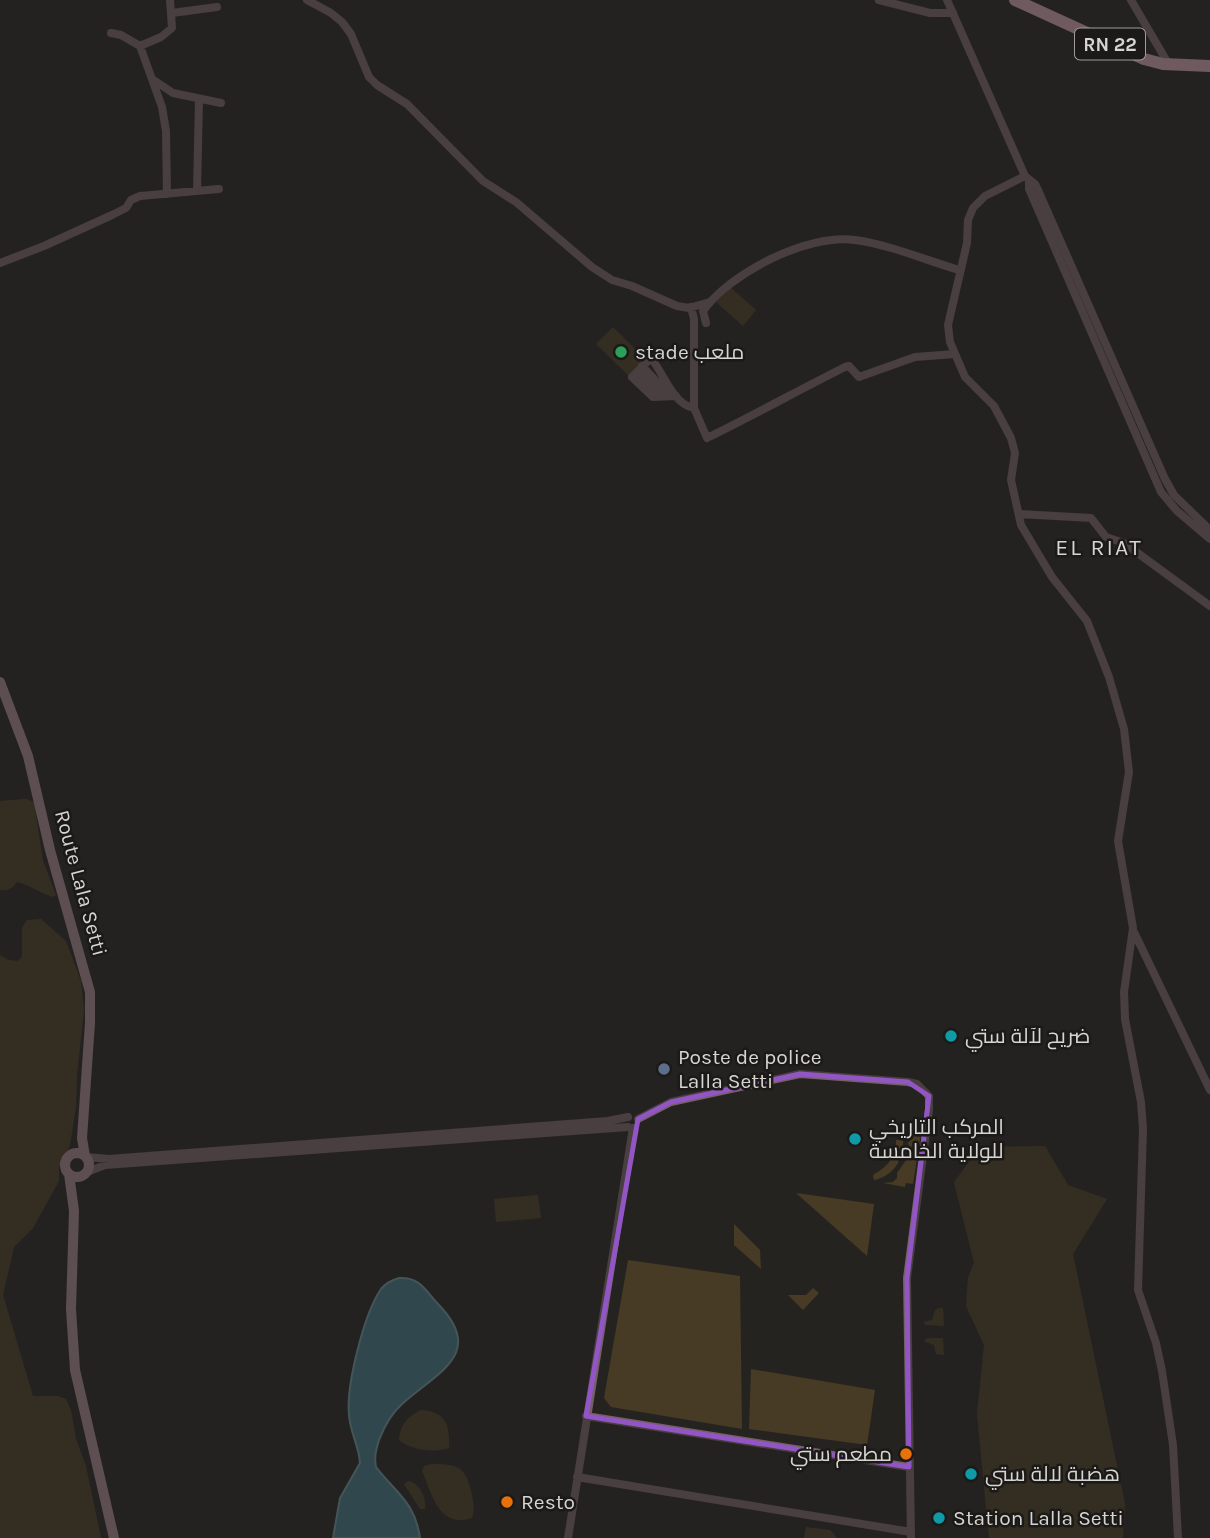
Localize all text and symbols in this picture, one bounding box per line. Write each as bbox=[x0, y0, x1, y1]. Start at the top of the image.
road number: RN 22 bbox=[1075, 28, 1145, 60]
place label: stade ملعب bbox=[635, 340, 744, 364]
marker: stade ملعب bbox=[613, 344, 629, 360]
district label: EL RIAT bbox=[1055, 534, 1143, 561]
street label: Route Lala Setti bbox=[50, 807, 112, 959]
place label: ضريح لآلة ستي bbox=[965, 1024, 1090, 1052]
marker: ضريح لآلة ستي bbox=[943, 1028, 959, 1044]
place label: Poste de police Lalla Setti bbox=[678, 1045, 822, 1093]
marker: Poste de police Lalla Setti bbox=[656, 1061, 672, 1077]
place label: المركب التاريخي للولاية الخامسة bbox=[869, 1115, 1004, 1163]
marker: المركب التاريخي للولاية الخامسة bbox=[847, 1131, 863, 1147]
place label: مطعم ستي bbox=[790, 1442, 892, 1470]
marker: مطعم ستي bbox=[898, 1446, 914, 1462]
place label: هضبة لالة ستي bbox=[985, 1462, 1120, 1490]
marker: هضبة لالة ستي bbox=[963, 1466, 979, 1482]
place label: Resto bbox=[521, 1490, 575, 1514]
marker: Resto bbox=[499, 1494, 515, 1510]
place label: Station Lalla Setti bbox=[953, 1506, 1124, 1530]
marker: Station Lalla Setti bbox=[931, 1510, 947, 1526]

